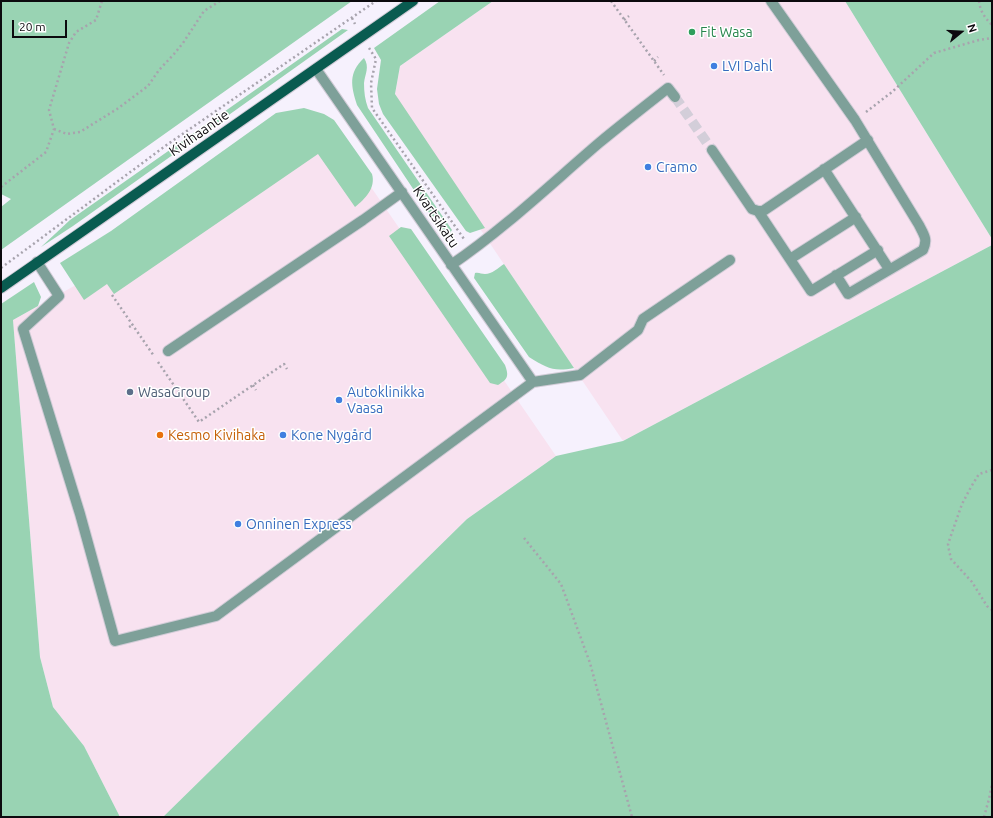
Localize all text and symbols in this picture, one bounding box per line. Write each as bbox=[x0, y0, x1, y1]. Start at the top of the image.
scale bar bbox=[14, 12, 69, 38]
north arrow bbox=[941, 12, 981, 52]
text: 20 m bbox=[19, 20, 46, 33]
text: N bbox=[965, 23, 979, 34]
place label: Fit Wasa bbox=[700, 24, 753, 40]
marker: Fit Wasa bbox=[687, 27, 697, 37]
place label: LVI Dahl bbox=[722, 58, 772, 74]
marker: LVI Dahl bbox=[709, 61, 719, 71]
street label: Kivihaantie bbox=[166, 106, 232, 160]
place label: Cramo bbox=[656, 159, 697, 175]
marker: Cramo bbox=[643, 162, 653, 172]
street label: Kvartsikatu bbox=[409, 183, 463, 251]
place label: WasaGroup bbox=[138, 384, 210, 400]
place label: Autoklinikka Vaasa bbox=[347, 384, 425, 416]
marker: WasaGroup bbox=[125, 387, 135, 397]
marker: Autoklinikka Vaasa bbox=[334, 395, 344, 405]
place label: Kesmo Kivihaka bbox=[168, 427, 265, 443]
place label: Kone Nygård bbox=[291, 427, 372, 443]
marker: Kesmo Kivihaka bbox=[155, 430, 165, 440]
marker: Kone Nygård bbox=[278, 430, 288, 440]
place label: Onninen Express bbox=[246, 516, 352, 532]
marker: Onninen Express bbox=[233, 519, 243, 529]

